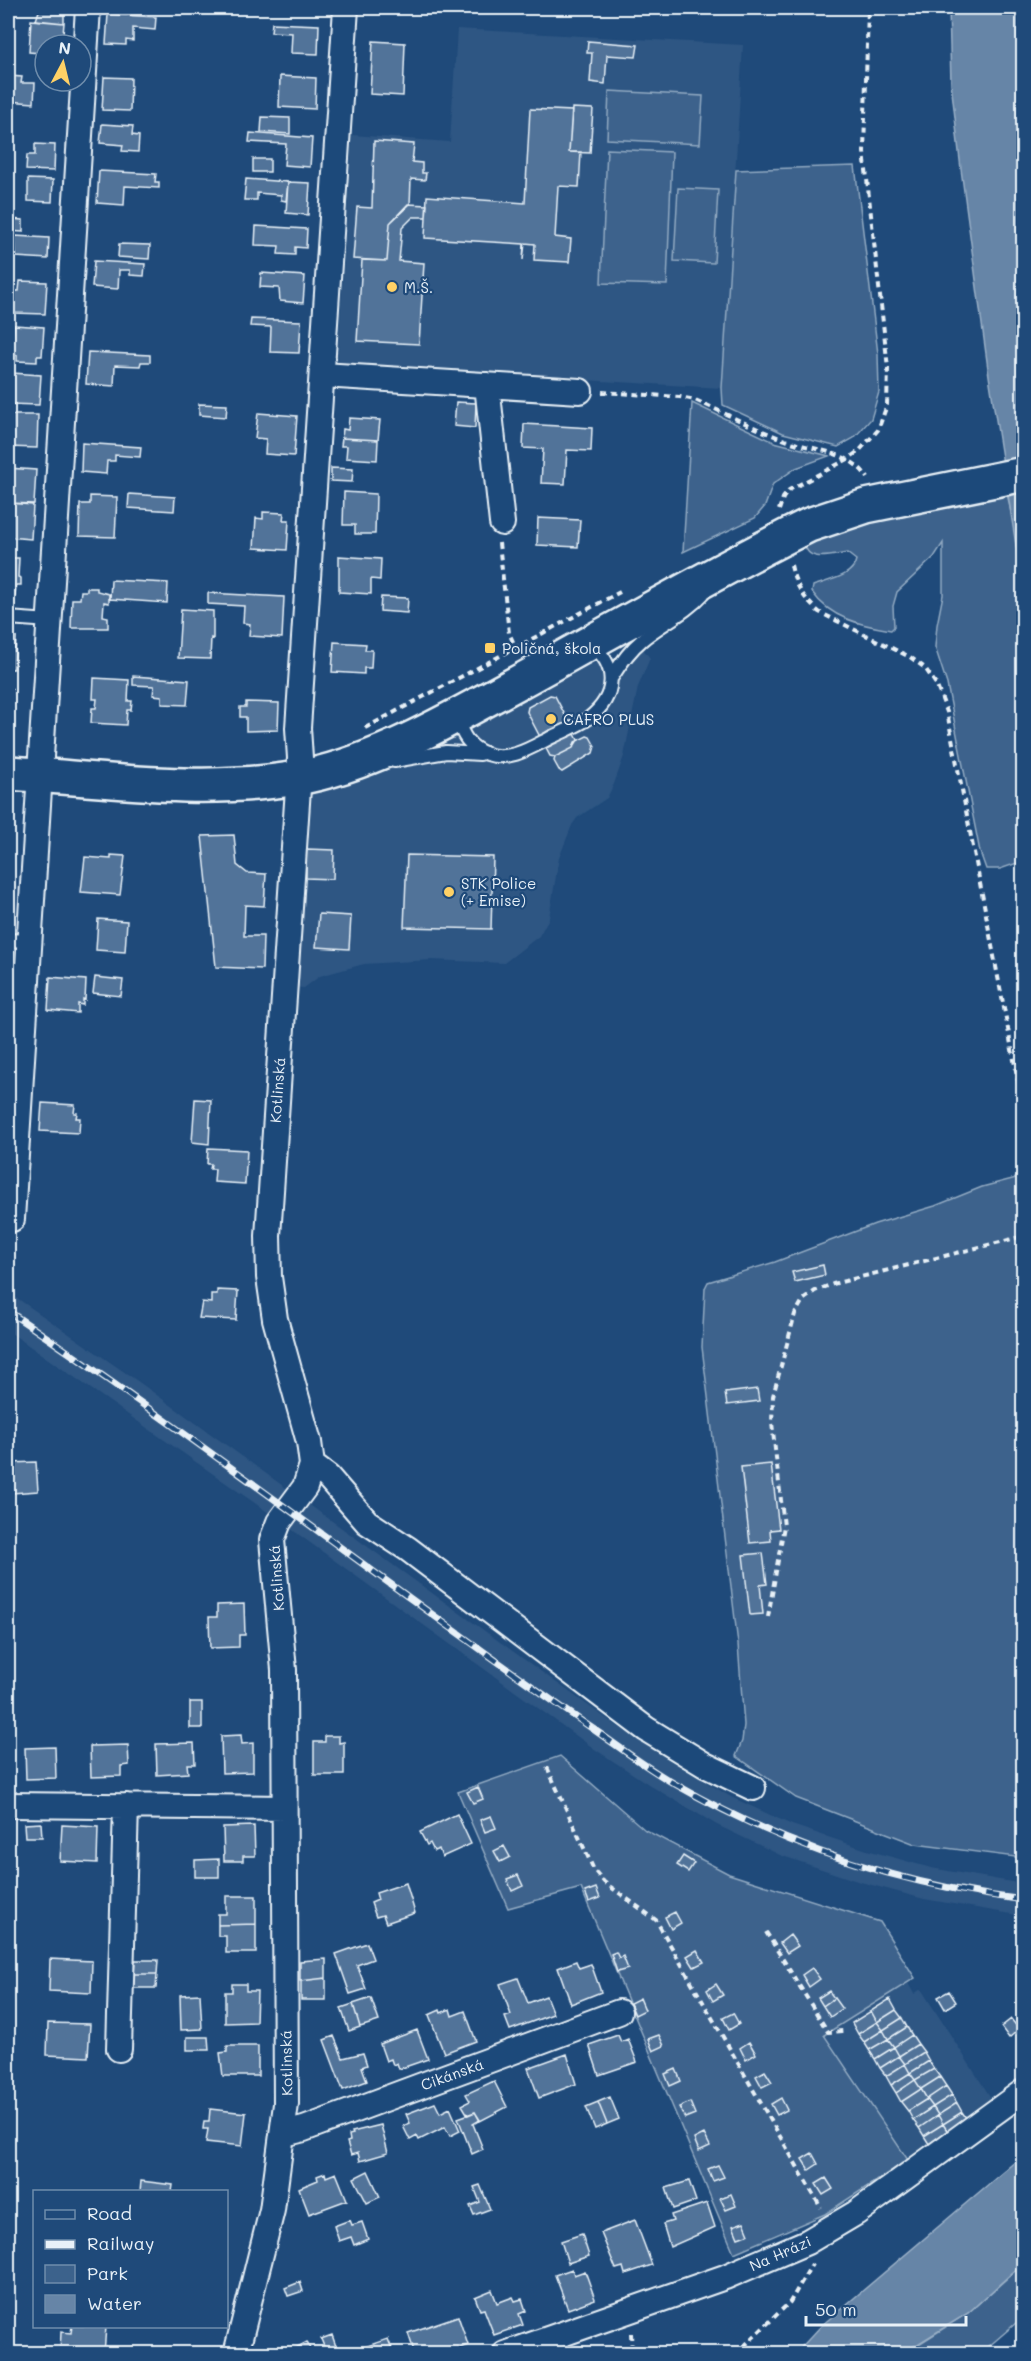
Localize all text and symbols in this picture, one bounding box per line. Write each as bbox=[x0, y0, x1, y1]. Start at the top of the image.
north arrow bbox=[33, 33, 93, 93]
text: N bbox=[58, 36, 72, 59]
place label: M.Š. bbox=[404, 277, 433, 297]
marker: M.Š. bbox=[385, 280, 399, 294]
place label: Poličná, škola bbox=[502, 638, 601, 658]
marker: Poličná, škola bbox=[483, 641, 497, 655]
place label: CAFRO PLUS bbox=[563, 709, 654, 729]
marker: CAFRO PLUS bbox=[544, 712, 558, 726]
place label: STK Police (+ Emise) bbox=[461, 873, 536, 910]
marker: STK Police (+ Emise) bbox=[442, 885, 456, 899]
street label: Kotlinská bbox=[265, 1056, 289, 1124]
street label: Kotlinská bbox=[264, 1544, 288, 1612]
street label: Kotlinská bbox=[275, 2030, 297, 2096]
street label: Cikánská bbox=[418, 2053, 486, 2095]
legend bbox=[33, 2190, 228, 2328]
text: Road bbox=[87, 2201, 132, 2225]
street label: Na Hrázi bbox=[746, 2230, 814, 2276]
text: Railway bbox=[87, 2231, 154, 2255]
text: Park bbox=[87, 2261, 128, 2285]
scale bar bbox=[806, 2289, 966, 2327]
text: Water bbox=[87, 2291, 142, 2315]
text: 50 m bbox=[815, 2297, 857, 2321]

